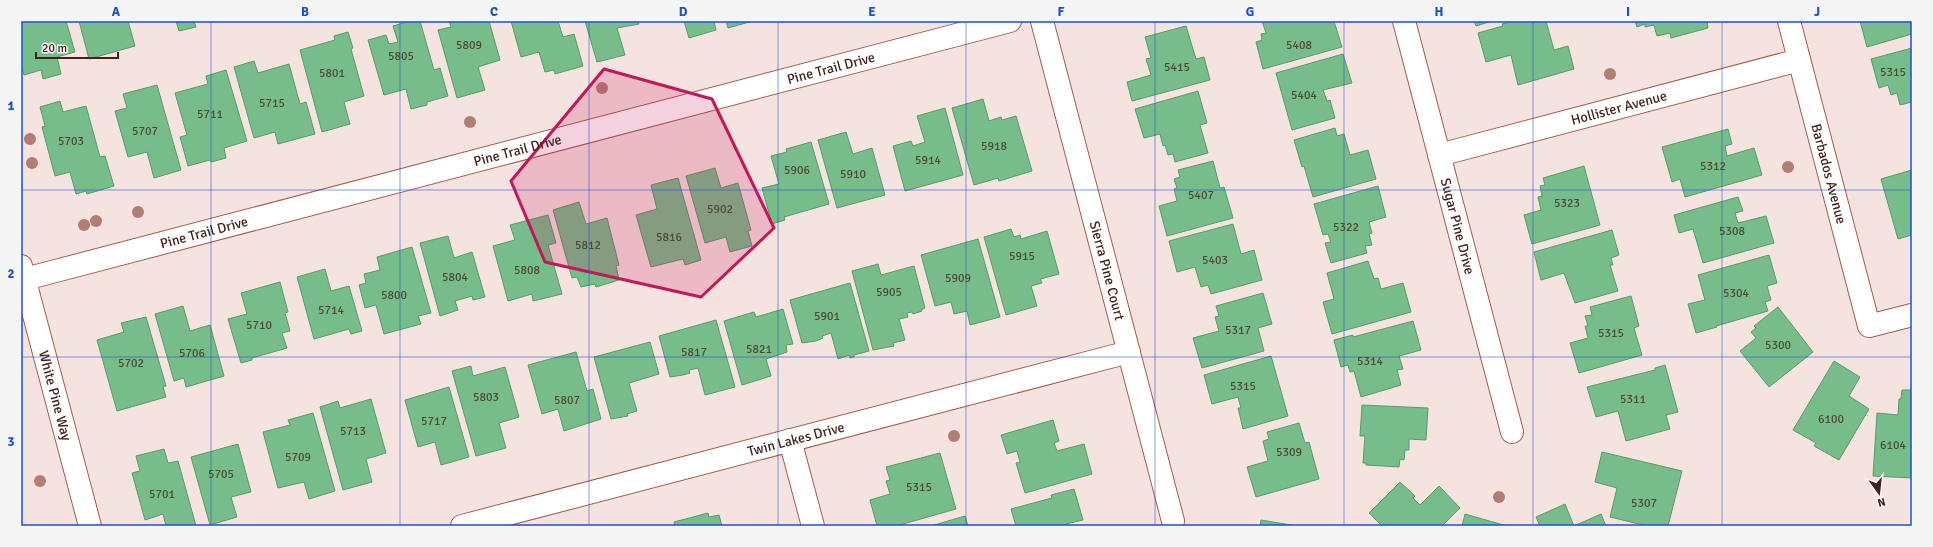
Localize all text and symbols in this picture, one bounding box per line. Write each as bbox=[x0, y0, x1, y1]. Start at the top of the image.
text: A bbox=[112, 4, 121, 20]
text: B bbox=[301, 4, 309, 20]
text: C bbox=[490, 4, 498, 20]
text: D bbox=[679, 4, 688, 20]
text: E bbox=[868, 4, 876, 20]
text: F bbox=[1058, 4, 1065, 20]
text: G bbox=[1246, 4, 1254, 20]
text: H bbox=[1435, 4, 1443, 20]
text: I bbox=[1626, 4, 1630, 20]
text: J bbox=[1814, 4, 1820, 20]
scale bar bbox=[36, 34, 118, 60]
house number: 5809 bbox=[456, 38, 482, 53]
house number: 5408 bbox=[1286, 38, 1312, 53]
text: 20 m bbox=[42, 41, 67, 56]
house number: 5805 bbox=[388, 49, 414, 64]
street label: Pine Trail Drive bbox=[785, 49, 877, 88]
house number: 5415 bbox=[1164, 60, 1190, 75]
house number: 5315 bbox=[1880, 65, 1906, 80]
house number: 5801 bbox=[319, 66, 345, 81]
street label: Hollister Avenue bbox=[1569, 87, 1669, 129]
house number: 5404 bbox=[1291, 88, 1317, 103]
house number: 5715 bbox=[259, 96, 285, 111]
text: 1 bbox=[7, 98, 15, 114]
house number: 5711 bbox=[197, 107, 223, 122]
street label: Barbados Avenue bbox=[1807, 122, 1850, 226]
house number: 5707 bbox=[132, 124, 158, 139]
street label: Pine Trail Drive bbox=[472, 131, 563, 170]
house number: 5703 bbox=[58, 134, 84, 149]
house number: 5918 bbox=[981, 139, 1007, 154]
house number: 5914 bbox=[915, 153, 941, 168]
house number: 5312 bbox=[1700, 159, 1726, 174]
house number: 5906 bbox=[784, 163, 810, 178]
house number: 5910 bbox=[840, 167, 866, 182]
street label: Sugar Pine Drive bbox=[1437, 176, 1478, 276]
house number: 5407 bbox=[1188, 188, 1214, 203]
house number: 5323 bbox=[1554, 196, 1580, 211]
house number: 5902 bbox=[707, 202, 733, 217]
street label: Pine Trail Drive bbox=[158, 213, 250, 252]
street label: Sierra Pine Court bbox=[1086, 219, 1128, 322]
house number: 5322 bbox=[1333, 220, 1359, 235]
house number: 5308 bbox=[1719, 224, 1745, 239]
house number: 5816 bbox=[656, 230, 682, 245]
house number: 5812 bbox=[575, 238, 601, 253]
house number: 5915 bbox=[1009, 249, 1035, 264]
house number: 5403 bbox=[1202, 253, 1228, 268]
house number: 5808 bbox=[514, 263, 540, 278]
text: 2 bbox=[7, 266, 15, 282]
house number: 5804 bbox=[442, 270, 468, 285]
house number: 5909 bbox=[945, 271, 971, 286]
house number: 5905 bbox=[876, 285, 902, 300]
house number: 5304 bbox=[1723, 286, 1749, 301]
house number: 5800 bbox=[381, 288, 407, 303]
house number: 5714 bbox=[318, 303, 344, 318]
house number: 5901 bbox=[814, 309, 840, 324]
house number: 5710 bbox=[246, 318, 272, 333]
house number: 5317 bbox=[1225, 323, 1251, 338]
house number: 5315 bbox=[1598, 326, 1624, 341]
house number: 5300 bbox=[1765, 338, 1791, 353]
house number: 5821 bbox=[746, 342, 772, 357]
house number: 5817 bbox=[681, 345, 707, 360]
house number: 5706 bbox=[179, 346, 205, 361]
street label: White Pine Way bbox=[35, 349, 75, 443]
house number: 5314 bbox=[1357, 354, 1383, 369]
house number: 5702 bbox=[118, 356, 144, 371]
house number: 5315 bbox=[1230, 379, 1256, 394]
house number: 5803 bbox=[473, 390, 499, 405]
house number: 5311 bbox=[1620, 392, 1646, 407]
house number: 5807 bbox=[554, 393, 580, 408]
house number: 6100 bbox=[1818, 412, 1844, 427]
house number: 5717 bbox=[421, 414, 447, 429]
street label: Twin Lakes Drive bbox=[746, 419, 846, 460]
house number: 5713 bbox=[340, 424, 366, 439]
text: 3 bbox=[7, 434, 15, 450]
house number: 6104 bbox=[1880, 438, 1906, 453]
house number: 5309 bbox=[1276, 445, 1302, 460]
house number: 5709 bbox=[285, 450, 311, 465]
house number: 5705 bbox=[208, 467, 234, 482]
north arrow bbox=[1859, 473, 1899, 513]
house number: 5315 bbox=[906, 480, 932, 495]
house number: 5701 bbox=[149, 487, 175, 502]
text: N bbox=[1876, 495, 1887, 509]
house number: 5307 bbox=[1631, 496, 1657, 511]

